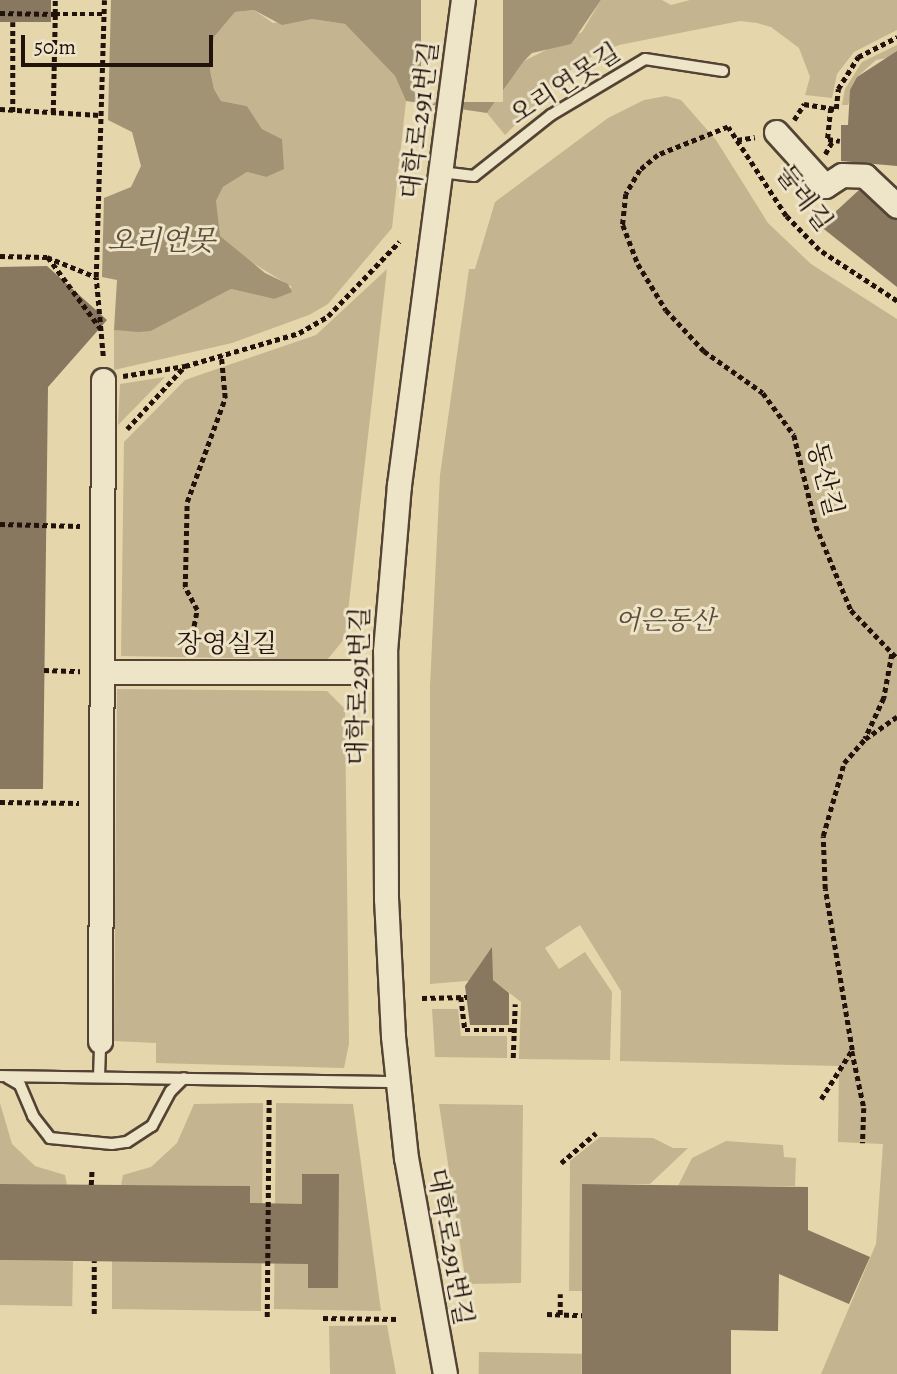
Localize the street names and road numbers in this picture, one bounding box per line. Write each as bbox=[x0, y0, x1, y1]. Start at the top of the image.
street label: 오리연못길 bbox=[504, 37, 626, 131]
street label: 대학로291번길 bbox=[395, 39, 445, 201]
street label: 둘레길 bbox=[769, 159, 839, 237]
street label: 동산길 bbox=[801, 439, 849, 519]
street label: 대학로291번길 bbox=[342, 606, 376, 766]
street label: 장영실길 bbox=[177, 628, 277, 660]
street label: 대학로291번길 bbox=[421, 1166, 479, 1328]

